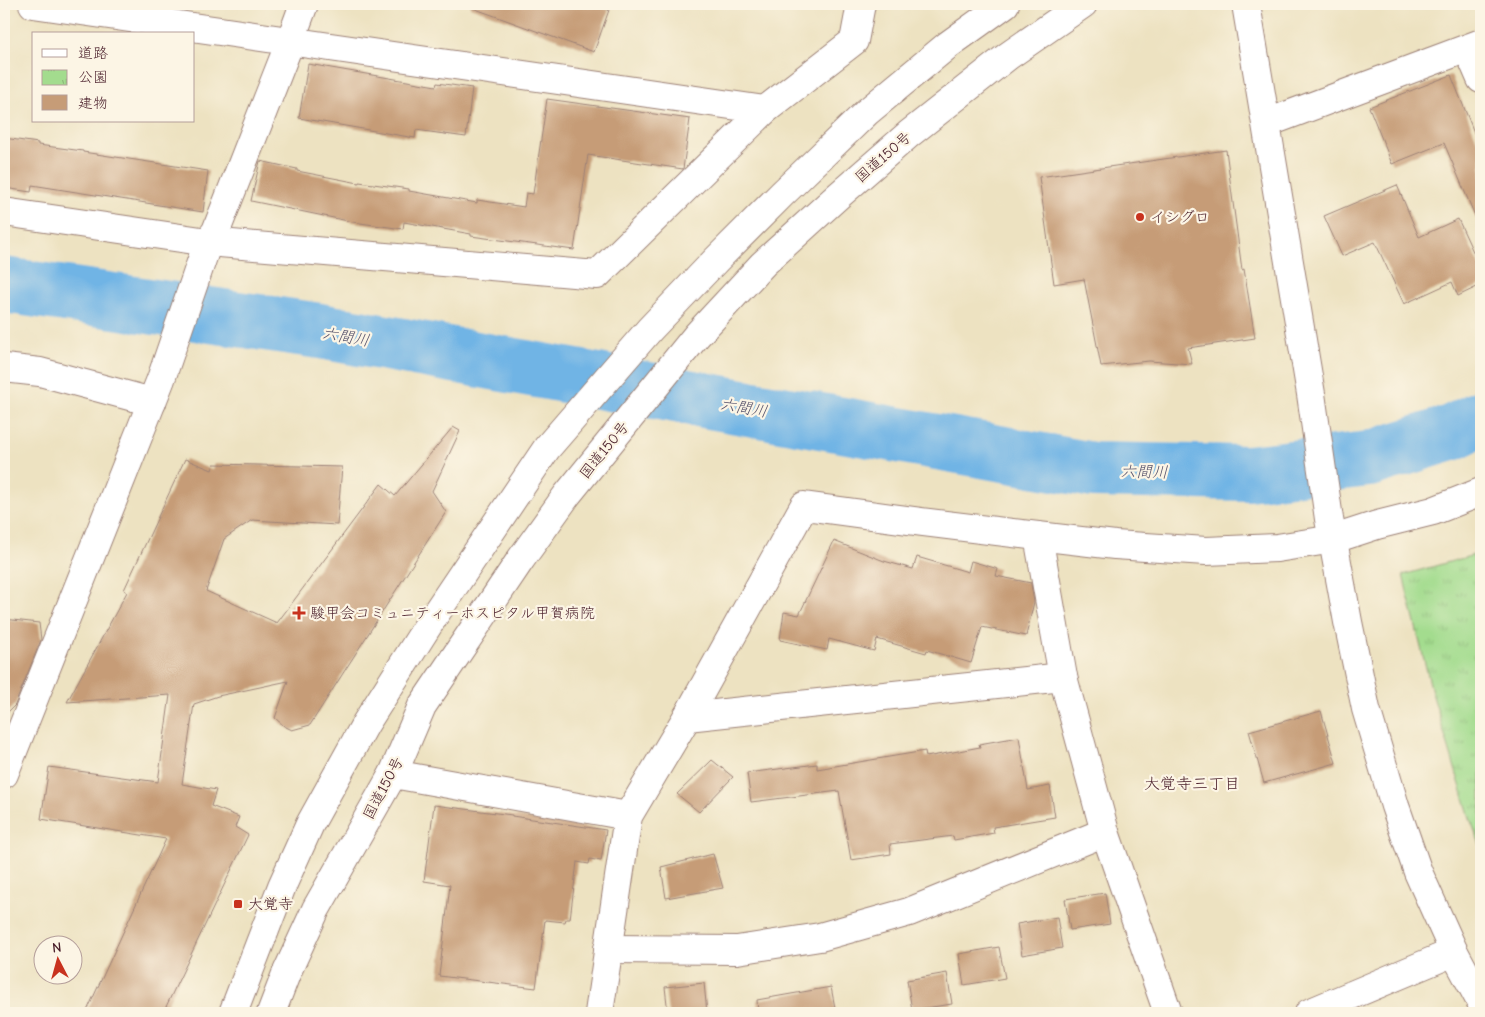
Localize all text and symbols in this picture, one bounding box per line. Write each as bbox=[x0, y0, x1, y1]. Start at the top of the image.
legend bbox=[32, 32, 195, 122]
text: 道路 bbox=[78, 44, 108, 62]
text: 公園 bbox=[78, 68, 108, 86]
text: 建物 bbox=[78, 94, 108, 112]
street label: 国道150号 bbox=[851, 128, 915, 186]
place label: イシグロ bbox=[1150, 208, 1210, 226]
marker: イシグロ bbox=[1134, 211, 1146, 223]
water label: 六間川 bbox=[321, 324, 371, 350]
water label: 六間川 bbox=[719, 395, 769, 421]
street label: 国道150号 bbox=[576, 418, 632, 482]
water label: 六間川 bbox=[1120, 463, 1168, 481]
place label: 駿甲会コミュニティーホスピタル甲賀病院 bbox=[310, 604, 595, 622]
marker: 駿甲会コミュニティーホスピタル甲賀病院 bbox=[292, 606, 306, 620]
street label: 国道150号 bbox=[359, 754, 407, 822]
district label: 大覚寺三丁目 bbox=[1144, 775, 1240, 793]
place label: 大覚寺 bbox=[248, 895, 293, 913]
marker: 大覚寺 bbox=[232, 898, 244, 910]
north arrow bbox=[32, 934, 82, 984]
text: N bbox=[51, 939, 62, 956]

